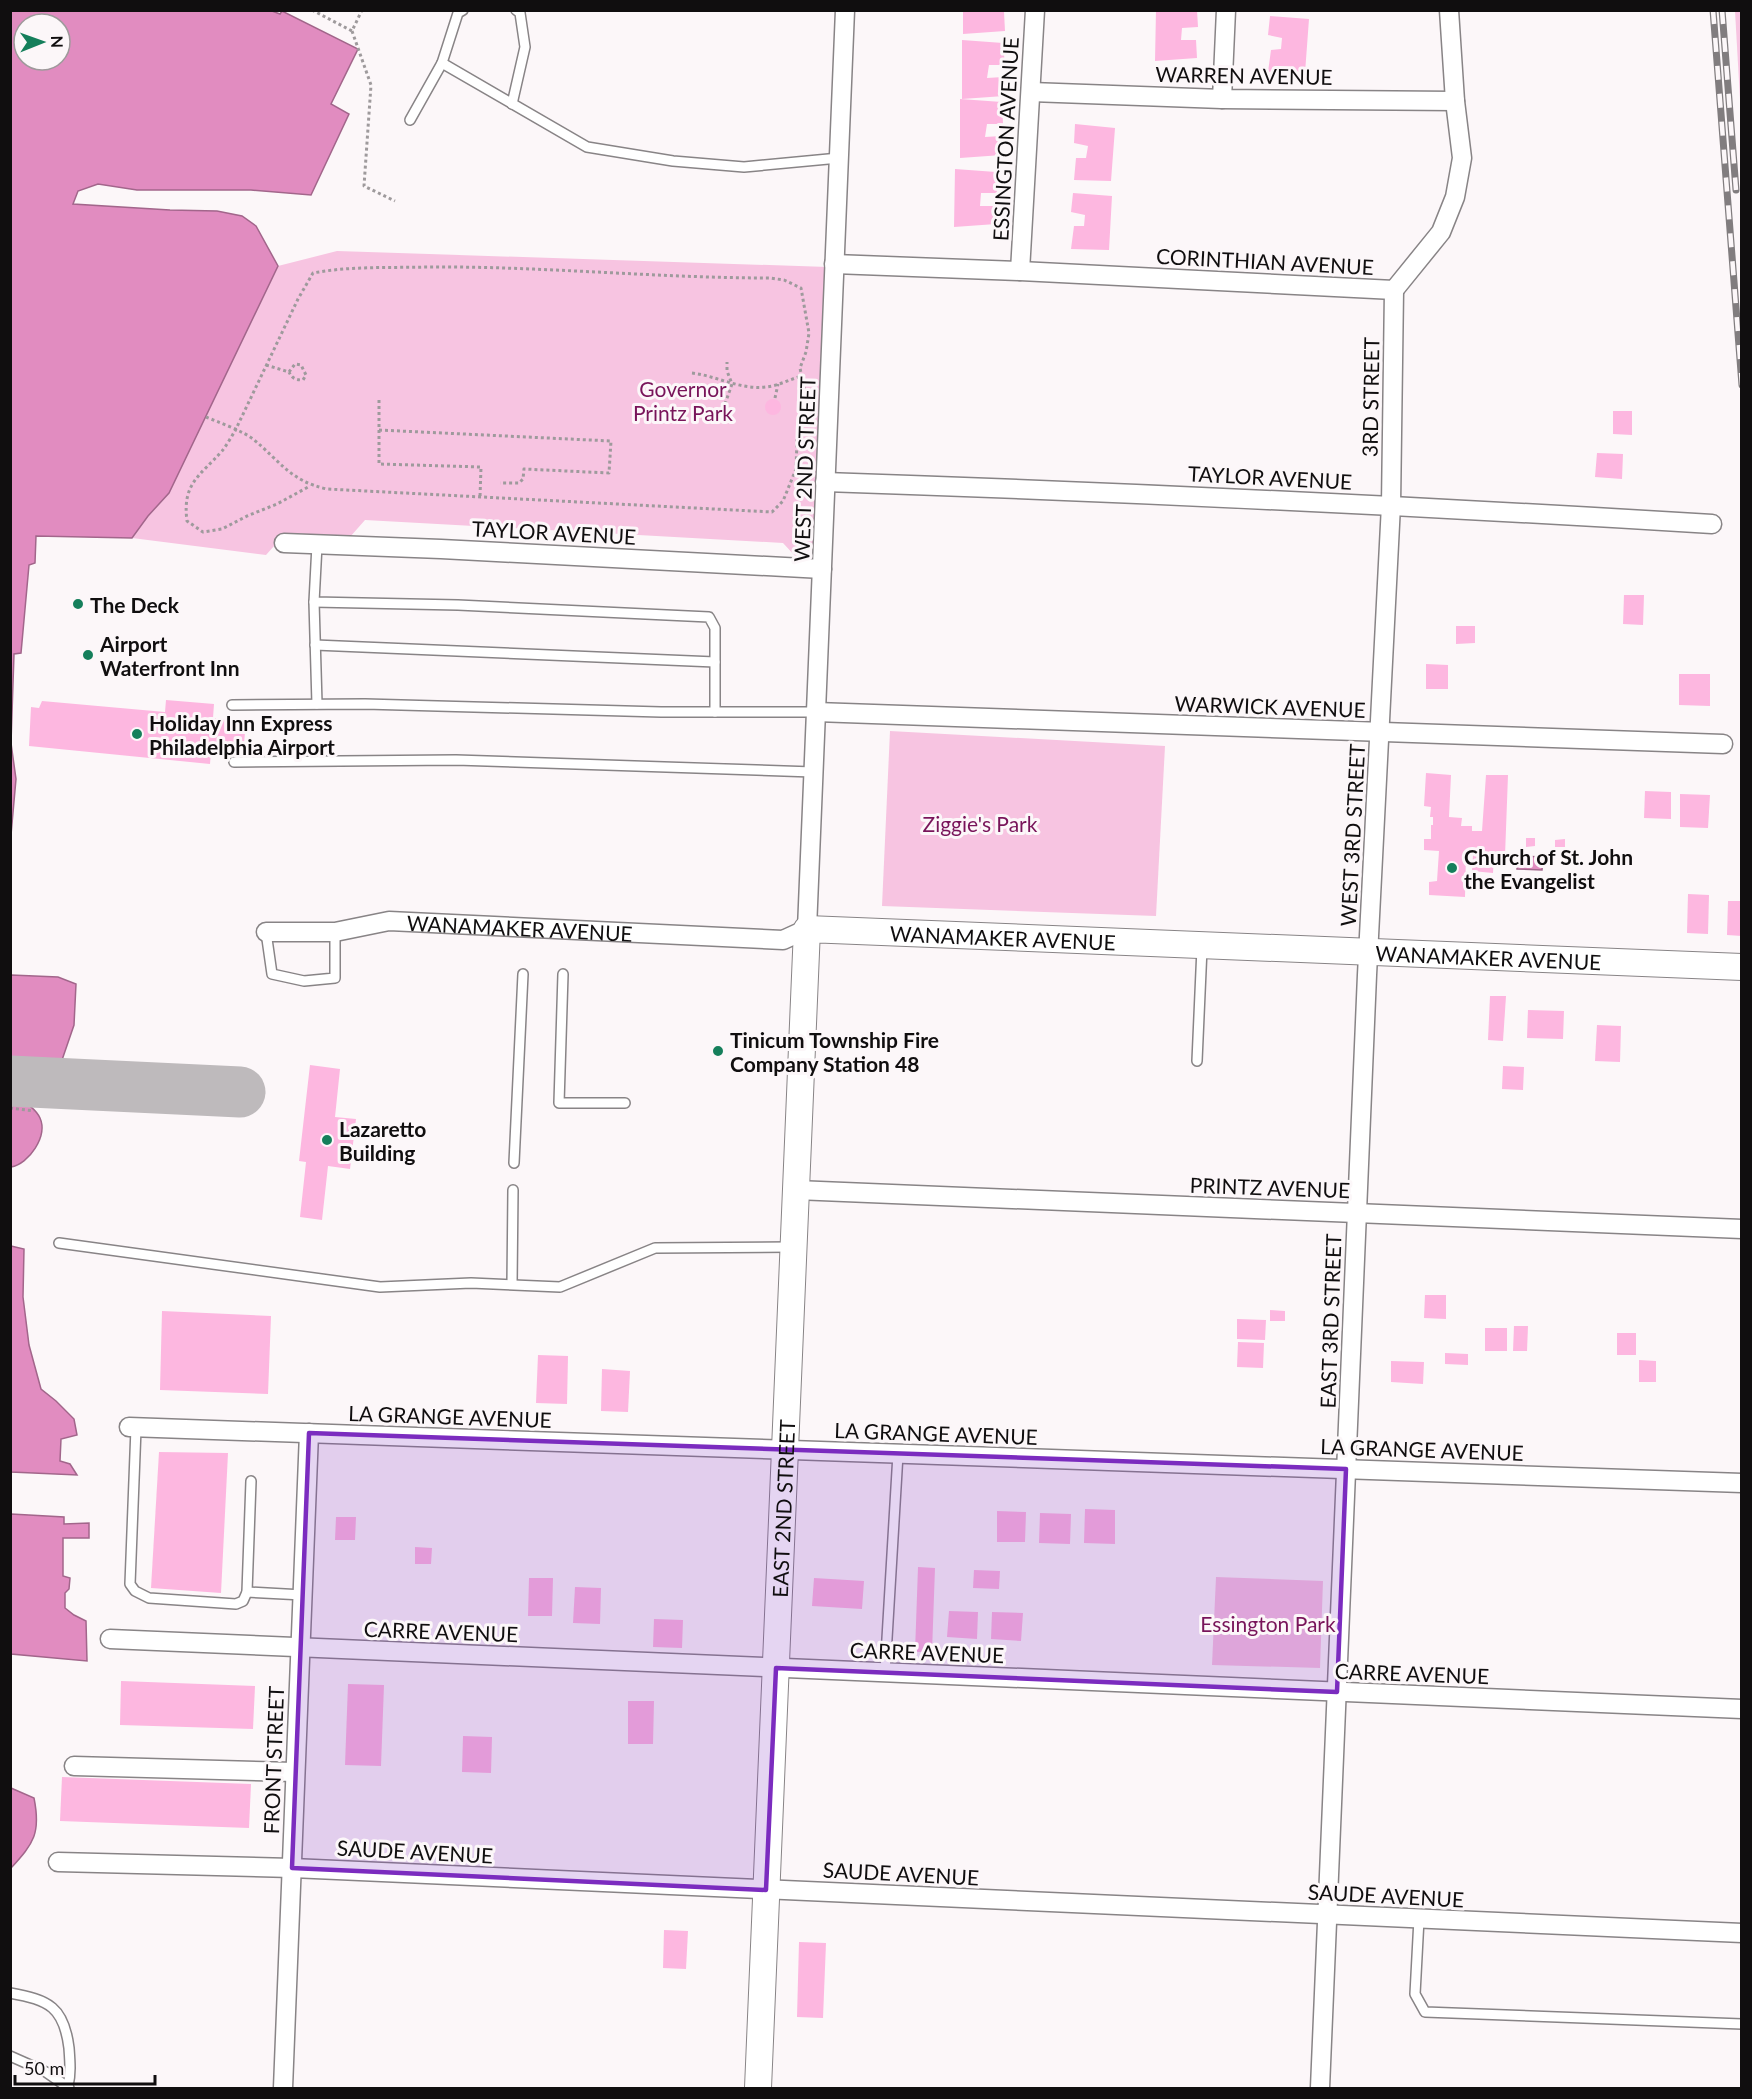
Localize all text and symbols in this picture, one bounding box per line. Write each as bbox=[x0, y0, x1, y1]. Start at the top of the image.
north arrow bbox=[12, 12, 72, 72]
text: N bbox=[48, 35, 67, 48]
street label: ESSINGTON AVENUE bbox=[987, 36, 1023, 242]
street label: WARREN AVENUE bbox=[1155, 61, 1333, 89]
street label: CORINTHIAN AVENUE bbox=[1156, 243, 1374, 279]
street label: 3RD STREET bbox=[1356, 336, 1384, 457]
street label: WEST 2ND STREET bbox=[788, 375, 820, 562]
park label: Governor Printz Park bbox=[633, 376, 733, 425]
street label: TAYLOR AVENUE bbox=[1187, 460, 1353, 494]
street label: TAYLOR AVENUE bbox=[471, 515, 637, 549]
place label: The Deck bbox=[90, 592, 180, 617]
marker: The Deck bbox=[71, 597, 85, 611]
place label: Airport Waterfront Inn bbox=[99, 631, 240, 680]
marker: Airport Waterfront Inn bbox=[81, 648, 95, 662]
street label: WARWICK AVENUE bbox=[1174, 690, 1366, 722]
place label: Holiday Inn Express Philadelphia Airport bbox=[149, 710, 335, 759]
marker: Holiday Inn Express Philadelphia Airport bbox=[130, 727, 144, 741]
street label: WEST 3RD STREET bbox=[1335, 743, 1369, 927]
park label: Ziggie's Park bbox=[923, 811, 1038, 836]
place label: Church of St. John the Evangelist bbox=[1464, 844, 1633, 893]
marker: Church of St. John the Evangelist bbox=[1445, 861, 1459, 875]
street label: WANAMAKER AVENUE bbox=[406, 909, 633, 945]
street label: WANAMAKER AVENUE bbox=[889, 920, 1116, 954]
street label: WANAMAKER AVENUE bbox=[1375, 940, 1602, 974]
place label: Tinicum Township Fire Company Station 48 bbox=[730, 1027, 939, 1076]
marker: Tinicum Township Fire Company Station 48 bbox=[711, 1044, 725, 1058]
place label: Lazaretto Building bbox=[339, 1116, 426, 1165]
marker: Lazaretto Building bbox=[320, 1133, 334, 1147]
street label: PRINTZ AVENUE bbox=[1189, 1172, 1351, 1202]
street label: EAST 3RD STREET bbox=[1314, 1232, 1346, 1409]
street label: LA GRANGE AVENUE bbox=[348, 1400, 552, 1432]
street label: LA GRANGE AVENUE bbox=[834, 1417, 1038, 1449]
street label: EAST 2ND STREET bbox=[766, 1418, 799, 1598]
street label: LA GRANGE AVENUE bbox=[1320, 1433, 1524, 1465]
park label: Essington Park bbox=[1200, 1611, 1336, 1636]
street label: CARRE AVENUE bbox=[363, 1616, 519, 1646]
street label: CARRE AVENUE bbox=[849, 1637, 1005, 1667]
street label: CARRE AVENUE bbox=[1334, 1658, 1490, 1688]
street label: FRONT STREET bbox=[258, 1685, 288, 1835]
street label: SAUDE AVENUE bbox=[336, 1834, 494, 1868]
street label: SAUDE AVENUE bbox=[822, 1856, 980, 1890]
street label: SAUDE AVENUE bbox=[1307, 1878, 1465, 1912]
scale bar bbox=[15, 2048, 154, 2086]
text: 50 m bbox=[24, 2057, 64, 2079]

